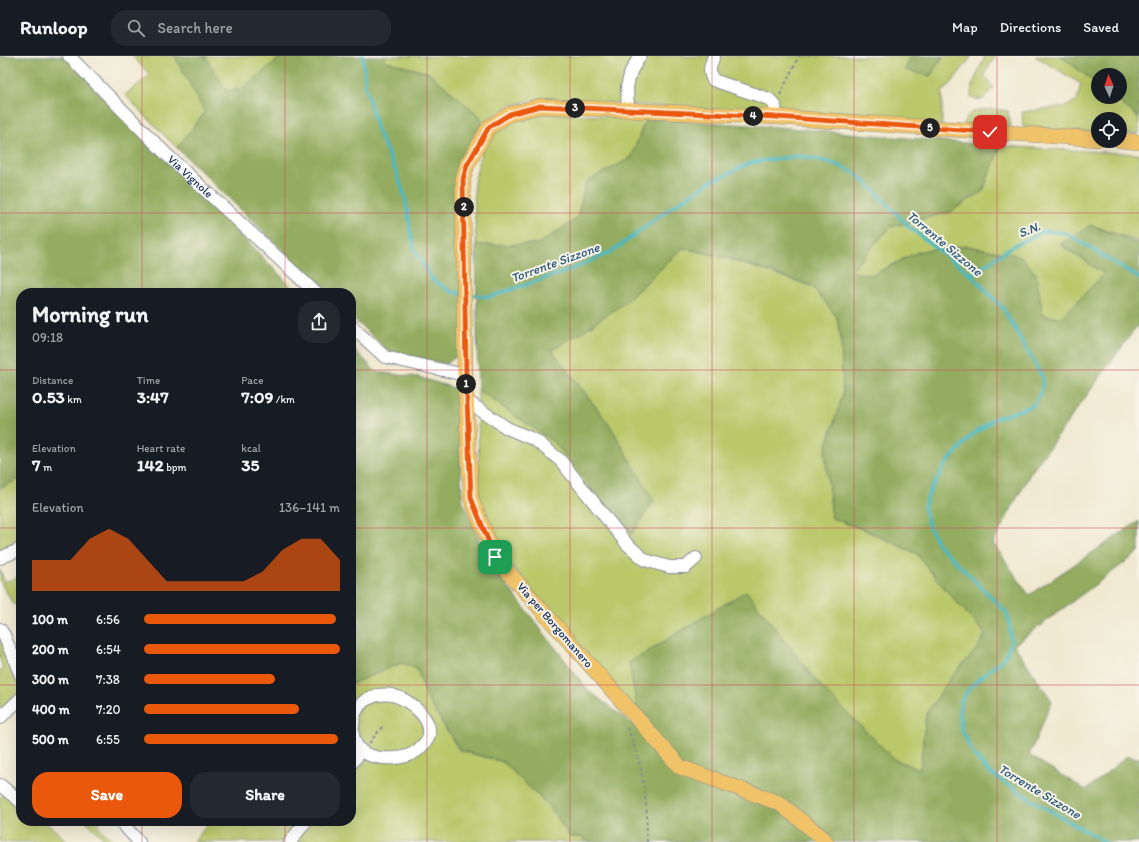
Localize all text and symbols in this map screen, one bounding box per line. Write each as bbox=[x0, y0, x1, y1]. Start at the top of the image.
search box bbox=[111, 10, 391, 46]
text: Runloop bbox=[20, 16, 87, 39]
icon: search bbox=[125, 17, 147, 39]
text: Search here bbox=[157, 19, 233, 37]
text: Map bbox=[952, 19, 978, 36]
text: Directions bbox=[1000, 19, 1061, 36]
text: Saved bbox=[1083, 19, 1119, 36]
north arrow bbox=[1091, 68, 1127, 104]
map controls bbox=[1091, 68, 1127, 148]
pin: 3 bbox=[565, 98, 585, 118]
text: 3 bbox=[572, 101, 578, 114]
pin: 4 bbox=[743, 106, 763, 126]
text: 4 bbox=[750, 109, 756, 122]
button: locate bbox=[1091, 112, 1127, 148]
pin bbox=[973, 115, 1007, 149]
pin: 5 bbox=[920, 118, 940, 138]
text: 5 bbox=[927, 121, 933, 134]
icon: check bbox=[979, 121, 1001, 143]
street label: Via Vignole bbox=[165, 152, 216, 201]
pin: 2 bbox=[454, 197, 474, 217]
text: 2 bbox=[461, 200, 467, 213]
water label: Torrente Sizzone bbox=[904, 208, 986, 280]
water label: S.N. bbox=[1016, 218, 1042, 241]
water label: Torrente Sizzone bbox=[509, 239, 602, 285]
text: Morning run bbox=[32, 301, 148, 328]
button: share bbox=[298, 301, 340, 343]
text: 09:18 bbox=[32, 330, 63, 345]
text: Distance bbox=[32, 374, 73, 387]
text: Time bbox=[137, 374, 160, 387]
text: Pace bbox=[241, 374, 263, 387]
pin: 1 bbox=[456, 374, 476, 394]
text: 1 bbox=[463, 377, 469, 390]
text: 0.53 bbox=[32, 387, 65, 407]
text: 3:47 bbox=[137, 387, 169, 407]
text: 7:09 bbox=[241, 387, 273, 407]
text: km bbox=[65, 393, 82, 406]
text: /km bbox=[273, 393, 295, 406]
text: Elevation bbox=[32, 442, 76, 455]
text: Heart rate bbox=[137, 442, 185, 455]
text: kcal bbox=[241, 442, 261, 455]
text: 7 bbox=[32, 455, 40, 475]
text: 142 bbox=[137, 455, 164, 475]
text: 35 bbox=[241, 455, 260, 475]
text: m bbox=[40, 461, 52, 474]
text: bpm bbox=[164, 461, 187, 474]
text: Elevation bbox=[32, 500, 84, 515]
text: 136–141 m bbox=[279, 500, 340, 515]
pin bbox=[478, 540, 512, 574]
icon: arrive bbox=[484, 546, 506, 568]
street label: Via per Borgomanero bbox=[514, 580, 596, 670]
text: 100 m bbox=[32, 612, 68, 627]
text: 6:56 bbox=[96, 612, 120, 627]
text: 200 m bbox=[32, 642, 69, 657]
text: 6:54 bbox=[96, 642, 121, 657]
text: 300 m bbox=[32, 672, 69, 687]
text: 7:38 bbox=[96, 672, 120, 687]
text: 400 m bbox=[32, 702, 70, 717]
text: 7:20 bbox=[96, 702, 120, 717]
text: 500 m bbox=[32, 732, 69, 747]
text: 6:55 bbox=[96, 732, 120, 747]
water label: Torrente Sizzone bbox=[996, 761, 1084, 822]
button: Save bbox=[32, 772, 182, 818]
button: Share bbox=[190, 772, 340, 818]

